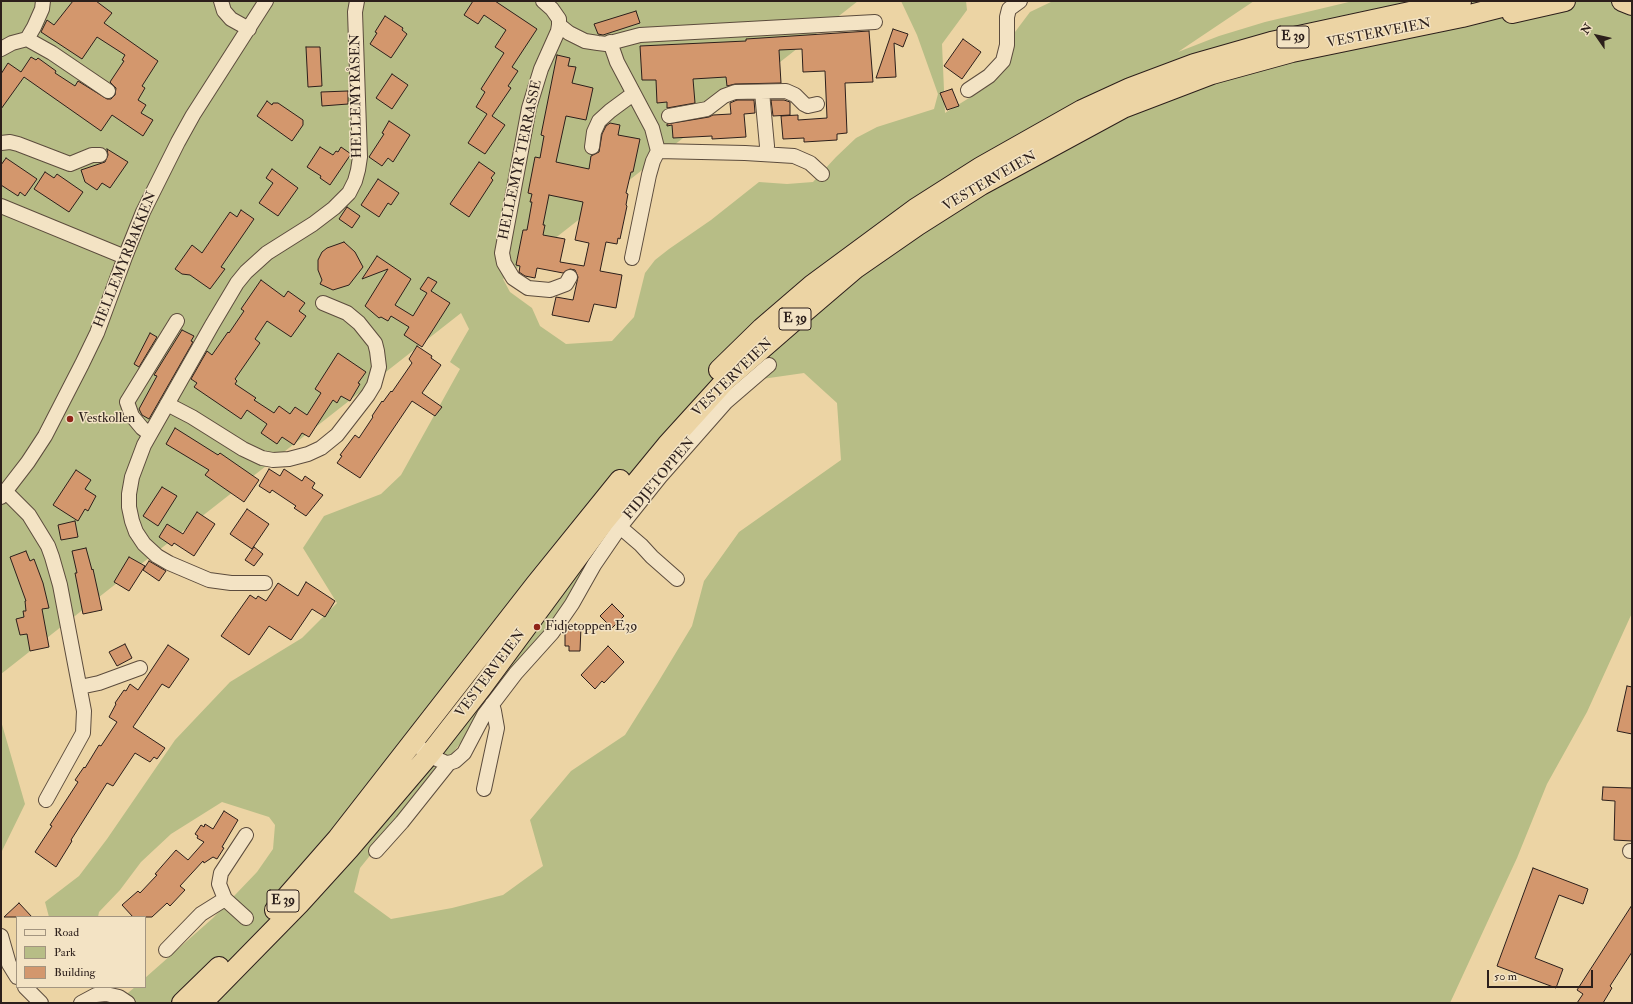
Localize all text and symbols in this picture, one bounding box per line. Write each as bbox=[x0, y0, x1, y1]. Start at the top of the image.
street label: VESTERVEIEN bbox=[1325, 16, 1433, 52]
north arrow bbox=[1577, 16, 1617, 56]
text: N bbox=[1578, 21, 1595, 37]
road number: E 39 bbox=[1277, 26, 1309, 48]
street label: HELLEMYRÅSEN bbox=[348, 34, 366, 158]
street label: HELLEMYR TERRASSE bbox=[496, 78, 546, 242]
street label: VESTERVEIEN bbox=[940, 148, 1040, 216]
street label: HELLEMYRBAKKEN bbox=[91, 189, 161, 331]
road number: E 39 bbox=[779, 308, 811, 330]
street label: VESTERVEIEN bbox=[689, 335, 777, 421]
place label: Vestkollen bbox=[78, 411, 135, 427]
marker: Vestkollen bbox=[65, 414, 75, 424]
street label: FIDJETOPPEN bbox=[621, 434, 699, 524]
place label: Fidjetoppen E39 bbox=[545, 619, 637, 635]
marker: Fidjetoppen E39 bbox=[532, 622, 542, 632]
street label: VESTERVEIEN bbox=[452, 627, 530, 721]
road number: E 39 bbox=[267, 890, 299, 912]
legend bbox=[16, 916, 146, 988]
text: Road bbox=[54, 925, 79, 940]
text: Park bbox=[54, 945, 76, 960]
scale bar bbox=[1489, 962, 1595, 988]
text: Building bbox=[54, 965, 95, 980]
text: 50 m bbox=[1494, 969, 1517, 984]

